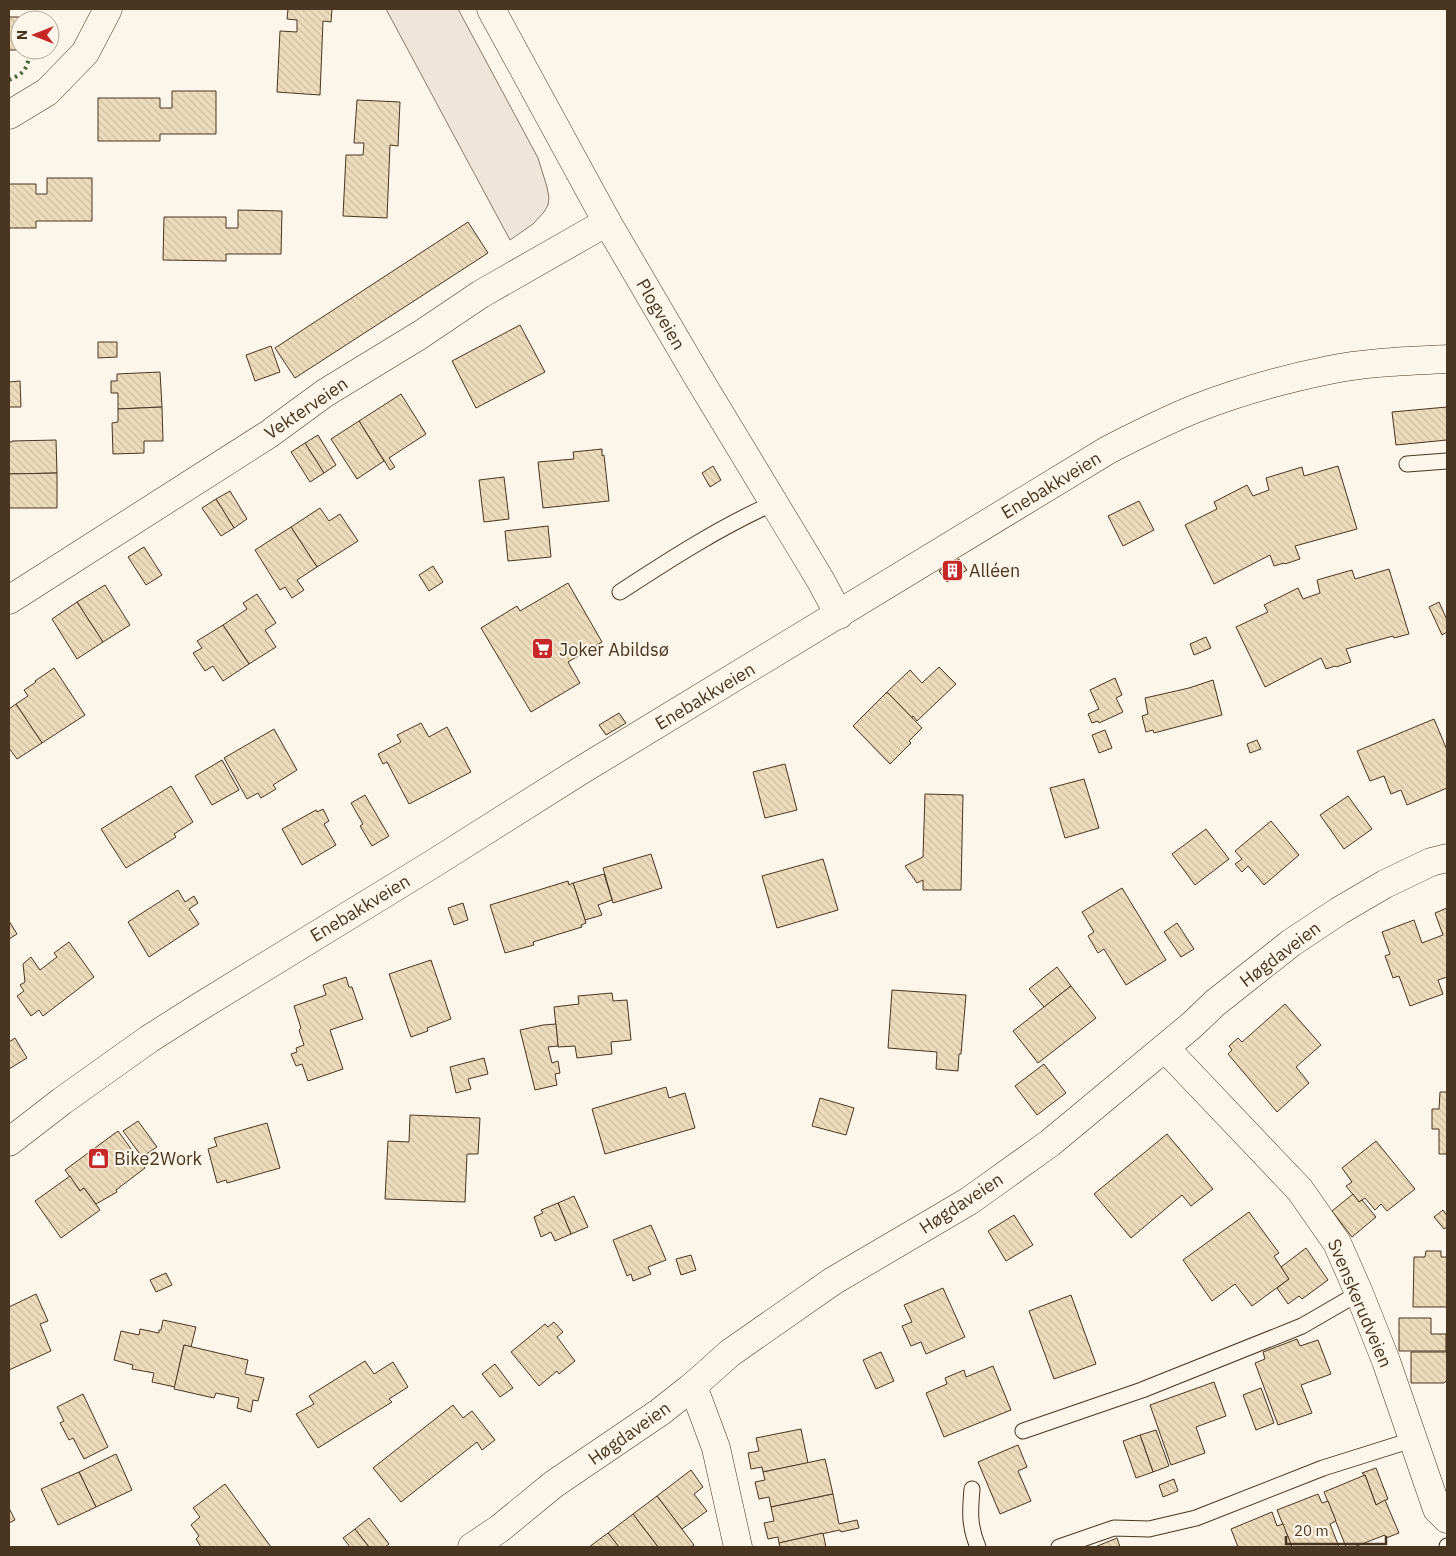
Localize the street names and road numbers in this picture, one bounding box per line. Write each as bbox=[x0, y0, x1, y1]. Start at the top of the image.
street label: Plogveien bbox=[631, 274, 691, 354]
street label: Vekterveien bbox=[260, 372, 352, 444]
street label: Enebakkveien bbox=[997, 446, 1105, 524]
street label: Enebakkveien bbox=[651, 657, 759, 735]
street label: Enebakkveien bbox=[306, 869, 414, 947]
street label: Høgdaveien bbox=[1235, 916, 1325, 992]
street label: Høgdaveien bbox=[915, 1167, 1007, 1239]
street label: Svenskerudveien bbox=[1323, 1235, 1397, 1371]
street label: Høgdaveien bbox=[583, 1396, 675, 1470]

